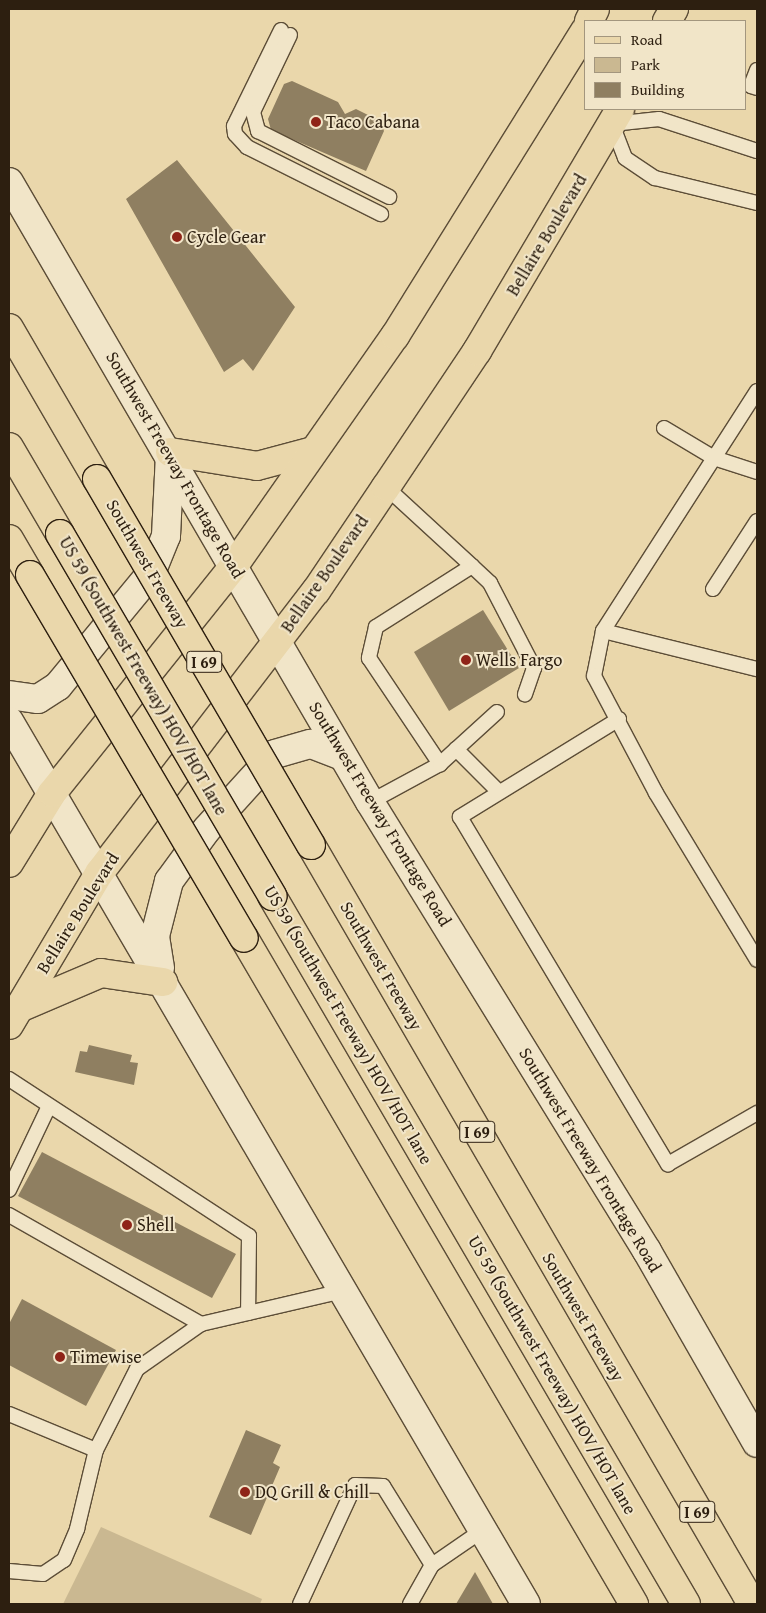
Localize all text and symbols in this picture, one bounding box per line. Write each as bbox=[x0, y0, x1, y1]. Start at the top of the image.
legend bbox=[584, 20, 746, 110]
text: Road bbox=[631, 29, 662, 50]
text: Park bbox=[631, 54, 660, 75]
text: Building bbox=[631, 79, 684, 100]
place label: Taco Cabana bbox=[326, 111, 420, 133]
marker: Taco Cabana bbox=[310, 116, 322, 128]
street label: Bellaire Boulevard bbox=[502, 170, 592, 300]
place label: Cycle Gear bbox=[187, 226, 266, 248]
marker: Cycle Gear bbox=[171, 231, 183, 243]
street label: Southwest Freeway Frontage Road bbox=[101, 348, 249, 582]
street label: Southwest Freeway bbox=[101, 496, 193, 632]
street label: Bellaire Boulevard bbox=[276, 511, 374, 637]
street label: US 59 (Southwest Freeway) HOV/HOT lane bbox=[54, 533, 232, 819]
road number: I 69 bbox=[185, 649, 223, 676]
place label: Wells Fargo bbox=[476, 649, 562, 671]
marker: Wells Fargo bbox=[460, 654, 472, 666]
street label: Southwest Freeway Frontage Road bbox=[304, 698, 456, 930]
street label: Bellaire Boulevard bbox=[32, 849, 124, 977]
street label: US 59 (Southwest Freeway) HOV/HOT lane bbox=[259, 882, 437, 1168]
street label: Southwest Freeway bbox=[335, 898, 427, 1034]
street label: Southwest Freeway Frontage Road bbox=[514, 1044, 666, 1276]
road number: I 69 bbox=[458, 1118, 496, 1146]
place label: Shell bbox=[137, 1214, 174, 1236]
marker: Shell bbox=[121, 1219, 133, 1231]
street label: US 59 (Southwest Freeway) HOV/HOT lane bbox=[463, 1232, 641, 1518]
street label: Southwest Freeway bbox=[537, 1249, 629, 1385]
place label: Timewise bbox=[70, 1346, 142, 1368]
marker: Timewise bbox=[54, 1351, 66, 1363]
place label: DQ Grill & Chill bbox=[255, 1481, 369, 1503]
marker: DQ Grill & Chill bbox=[239, 1486, 251, 1498]
road number: I 69 bbox=[678, 1498, 716, 1525]

